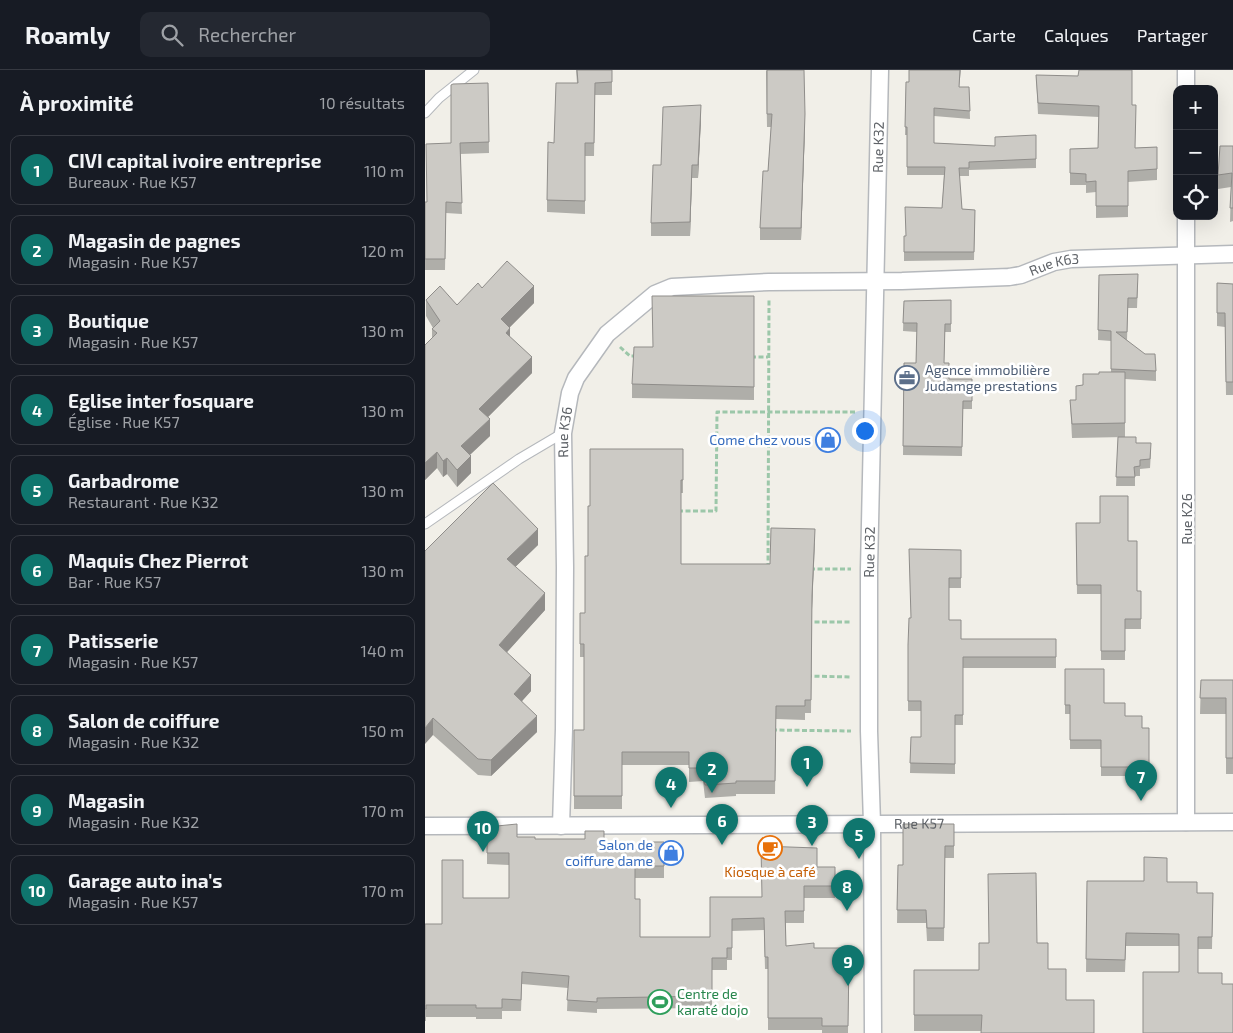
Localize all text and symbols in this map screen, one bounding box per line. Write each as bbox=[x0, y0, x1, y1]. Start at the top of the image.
search box bbox=[140, 12, 490, 57]
text: Roamly bbox=[25, 20, 110, 49]
icon: search bbox=[158, 21, 186, 49]
text: Rechercher bbox=[198, 23, 296, 46]
text: Carte bbox=[972, 24, 1016, 46]
text: Calques bbox=[1044, 24, 1109, 46]
text: Partager bbox=[1137, 24, 1208, 46]
map controls bbox=[1173, 85, 1218, 220]
button: + bbox=[1173, 85, 1218, 130]
text: À proximité bbox=[20, 90, 134, 115]
text: 10 résultats bbox=[320, 93, 405, 112]
street label: Rue K32 bbox=[869, 121, 887, 173]
button: − bbox=[1173, 130, 1218, 175]
text: CIVI capital ivoire entreprise bbox=[68, 149, 321, 172]
text: 1 bbox=[34, 161, 40, 180]
text: 110 m bbox=[364, 161, 404, 180]
text: Bureaux · Rue K57 bbox=[68, 172, 197, 191]
button: locate bbox=[1173, 175, 1218, 220]
text: Magasin de pagnes bbox=[68, 229, 241, 252]
text: 2 bbox=[32, 241, 42, 260]
text: 120 m bbox=[361, 241, 404, 260]
street label: Rue K63 bbox=[1026, 250, 1079, 279]
text: Magasin · Rue K57 bbox=[68, 252, 198, 271]
text: Boutique bbox=[68, 309, 149, 332]
text: 3 bbox=[32, 321, 42, 340]
text: 130 m bbox=[362, 321, 404, 340]
text: Magasin · Rue K57 bbox=[68, 332, 198, 351]
place label: Agence immobilière Judamge prestations bbox=[925, 361, 1057, 394]
office icon: Agence immobilière Judamge prestations bbox=[894, 365, 920, 391]
text: Eglise inter fosquare bbox=[68, 389, 254, 412]
text: 4 bbox=[32, 401, 42, 420]
text: 130 m bbox=[362, 401, 404, 420]
street label: Rue K36 bbox=[554, 405, 575, 458]
text: Église · Rue K57 bbox=[68, 412, 180, 431]
your location bbox=[852, 418, 878, 444]
shop icon: Come chez vous bbox=[815, 427, 841, 453]
place label: Come chez vous bbox=[709, 431, 811, 448]
text: Garbadrome bbox=[68, 469, 179, 492]
text: 5 bbox=[33, 481, 41, 500]
text: 130 m bbox=[362, 481, 404, 500]
text: Restaurant · Rue K32 bbox=[68, 492, 219, 511]
street label: Rue K26 bbox=[1178, 493, 1195, 545]
street label: Rue K32 bbox=[860, 526, 878, 578]
text: Maquis Chez Pierrot bbox=[68, 549, 248, 572]
text: 6 bbox=[32, 561, 42, 580]
text: 130 m bbox=[362, 561, 404, 580]
text: Bar · Rue K57 bbox=[68, 572, 161, 591]
text: Patisserie bbox=[68, 629, 159, 652]
text: 7 bbox=[33, 641, 41, 660]
text: 140 m bbox=[361, 641, 404, 660]
text: Magasin · Rue K57 bbox=[68, 652, 198, 671]
text: Salon de coiffure bbox=[68, 709, 219, 732]
text: 8 bbox=[32, 721, 42, 740]
text: 150 m bbox=[362, 721, 404, 740]
text: Magasin · Rue K32 bbox=[68, 732, 199, 751]
pin: 1 bbox=[791, 746, 823, 787]
pin: 2 bbox=[696, 752, 728, 793]
pin: 7 bbox=[1125, 760, 1157, 801]
pin: 4 bbox=[655, 767, 687, 808]
text: Magasin bbox=[68, 789, 145, 812]
text: 9 bbox=[32, 801, 42, 820]
text: 170 m bbox=[362, 801, 404, 820]
pin: 6 bbox=[706, 804, 738, 845]
pin: 3 bbox=[796, 805, 828, 846]
pin: 10 bbox=[467, 811, 499, 852]
text: Magasin · Rue K32 bbox=[68, 812, 199, 831]
street label: Rue K57 bbox=[894, 814, 944, 832]
pin: 5 bbox=[843, 818, 875, 859]
cafe icon: Kiosque à café bbox=[757, 835, 783, 861]
place label: Salon de coiffure dame bbox=[565, 836, 653, 869]
shop icon: Salon de coiffure dame bbox=[658, 840, 684, 866]
place label: Kiosque à café bbox=[724, 863, 816, 880]
text: Garage auto ina's bbox=[68, 869, 222, 892]
pin: 8 bbox=[831, 870, 863, 911]
text: 10 bbox=[28, 881, 46, 900]
text: 170 m bbox=[362, 881, 404, 900]
text: Magasin · Rue K57 bbox=[68, 892, 198, 911]
pin: 9 bbox=[832, 945, 864, 986]
place label: Centre de karaté dojo bbox=[677, 985, 749, 1018]
sports icon: Centre de karaté dojo bbox=[647, 989, 673, 1015]

